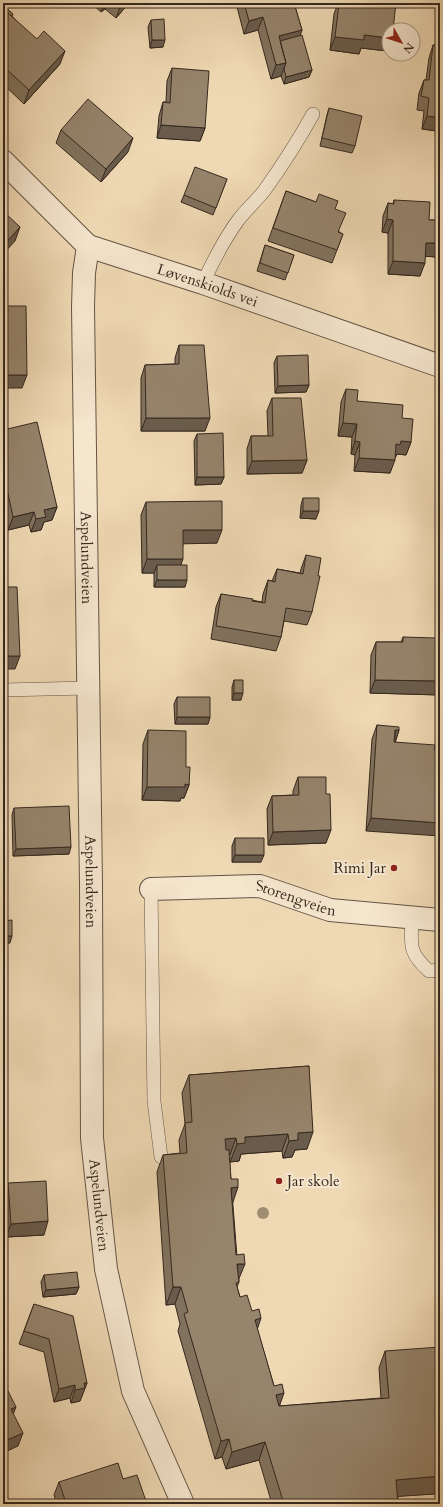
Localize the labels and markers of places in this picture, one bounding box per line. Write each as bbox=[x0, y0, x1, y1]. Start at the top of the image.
place label: Rimi Jar bbox=[333, 858, 387, 878]
marker: Rimi Jar bbox=[389, 863, 399, 873]
place label: Jar skole bbox=[285, 1171, 340, 1191]
marker: Jar skole bbox=[274, 1176, 284, 1186]

